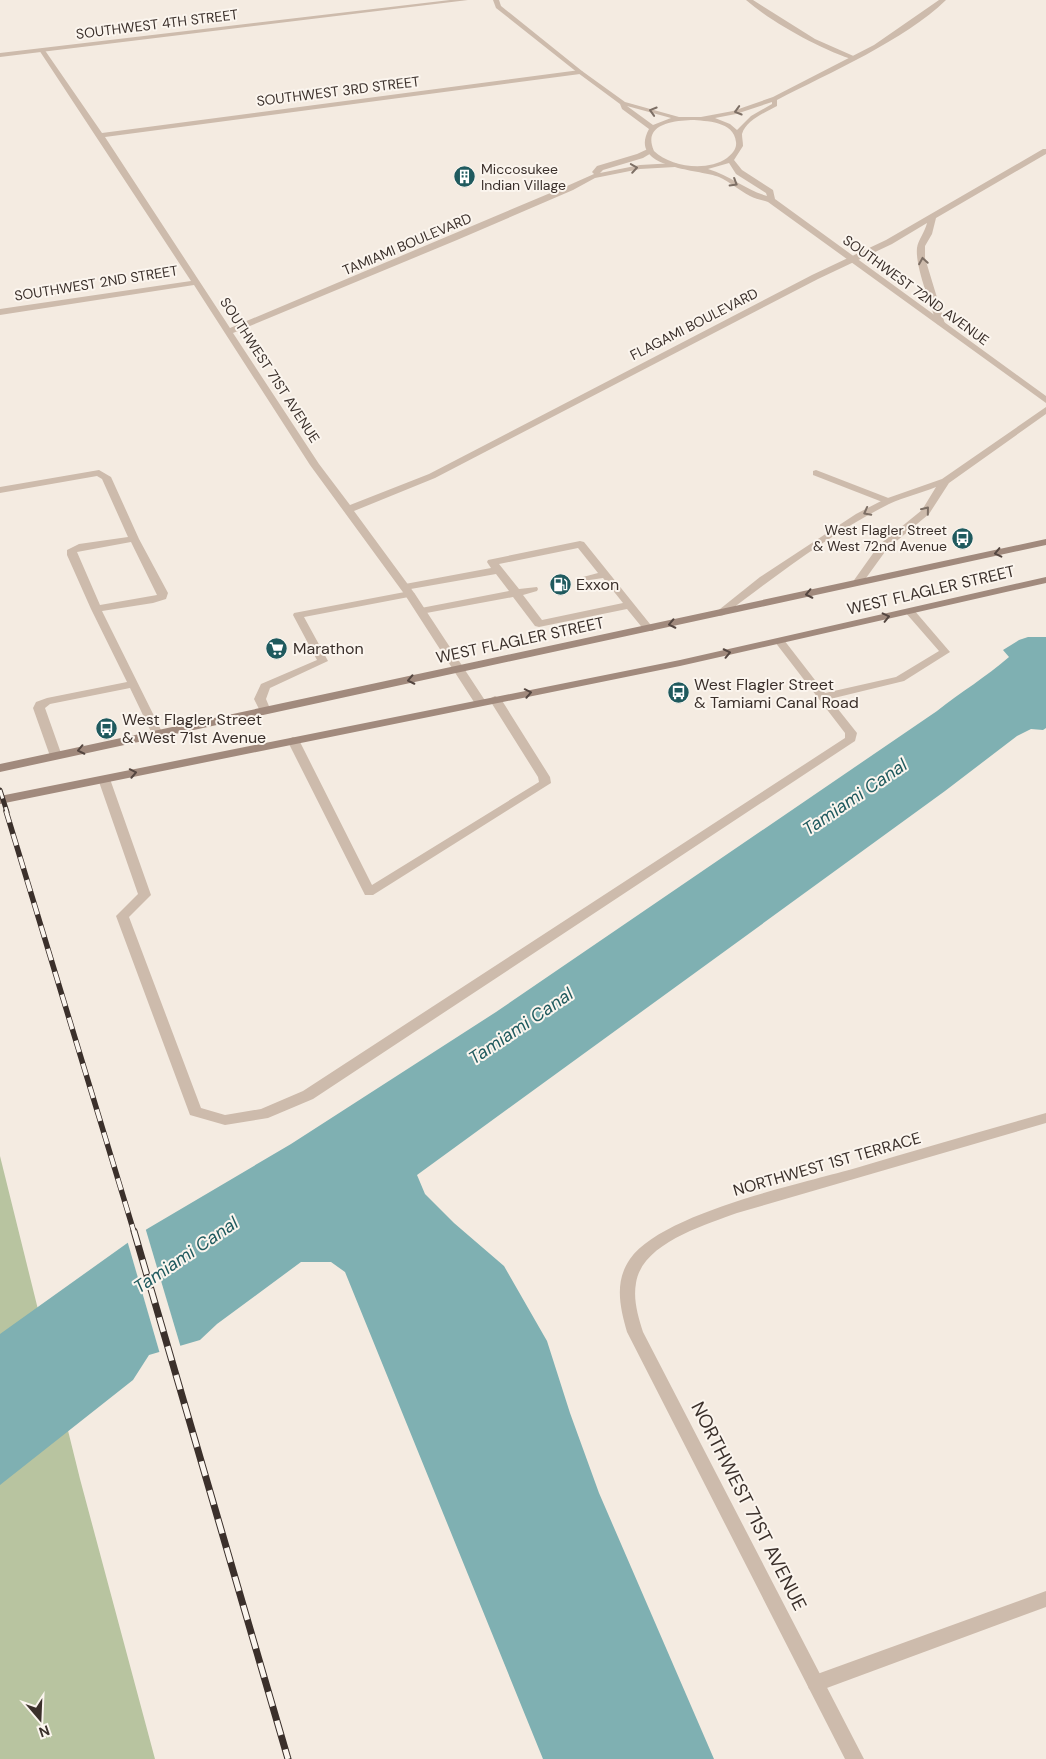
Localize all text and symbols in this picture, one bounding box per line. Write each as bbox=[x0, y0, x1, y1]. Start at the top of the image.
street label: SOUTHWEST 4TH STREET bbox=[75, 5, 239, 43]
street label: SOUTHWEST 3RD STREET bbox=[255, 72, 421, 110]
one-way arrow bbox=[734, 106, 743, 116]
one-way arrow bbox=[649, 107, 657, 117]
place label: Miccosukee Indian Village bbox=[481, 160, 566, 194]
one-way arrow bbox=[630, 163, 638, 173]
building icon: Miccosukee Indian Village bbox=[453, 165, 477, 189]
one-way arrow bbox=[729, 176, 738, 186]
street label: TAMIAMI BOULEVARD bbox=[340, 209, 474, 279]
street label: SOUTHWEST 72ND AVENUE bbox=[839, 231, 993, 349]
one-way arrow bbox=[918, 257, 928, 266]
street label: SOUTHWEST 2ND STREET bbox=[13, 261, 179, 305]
street label: FLAGAMI BOULEVARD bbox=[627, 284, 761, 364]
street label: SOUTHWEST 71ST AVENUE bbox=[216, 294, 324, 446]
one-way arrow bbox=[863, 506, 872, 516]
one-way arrow bbox=[920, 507, 928, 516]
place label: West Flagler Street & West 72nd Avenue bbox=[813, 521, 947, 555]
bus stop icon: West Flagler Street & West 72nd Avenue bbox=[951, 526, 975, 550]
one-way arrow bbox=[994, 547, 1003, 558]
street label: WEST FLAGLER STREET bbox=[845, 560, 1017, 620]
fuel station icon: Exxon bbox=[548, 572, 572, 596]
place label: Exxon bbox=[576, 574, 619, 595]
one-way arrow bbox=[805, 588, 814, 599]
street label: WEST FLAGLER STREET bbox=[434, 612, 606, 668]
one-way arrow bbox=[881, 612, 890, 623]
one-way arrow bbox=[668, 618, 677, 628]
supermarket icon: Marathon bbox=[265, 636, 289, 660]
place label: Marathon bbox=[293, 638, 364, 659]
one-way arrow bbox=[723, 648, 732, 659]
one-way arrow bbox=[407, 674, 416, 685]
place label: West Flagler Street & Tamiami Canal Road bbox=[694, 674, 859, 713]
bus stop icon: West Flagler Street & Tamiami Canal Road bbox=[666, 681, 690, 705]
one-way arrow bbox=[523, 688, 532, 699]
place label: West Flagler Street & West 71st Avenue bbox=[122, 709, 266, 748]
bus stop icon: West Flagler Street & West 71st Avenue bbox=[94, 716, 118, 740]
one-way arrow bbox=[77, 744, 86, 755]
water label: Tamiami Canal bbox=[798, 753, 913, 841]
one-way arrow bbox=[129, 768, 138, 778]
water label: Tamiami Canal bbox=[464, 982, 579, 1070]
street label: NORTHWEST 1ST TERRACE bbox=[731, 1127, 923, 1201]
water label: Tamiami Canal bbox=[129, 1211, 244, 1299]
street label: NORTHWEST 71ST AVENUE bbox=[685, 1397, 813, 1615]
north arrow bbox=[15, 1694, 65, 1744]
text: N bbox=[36, 1721, 52, 1741]

